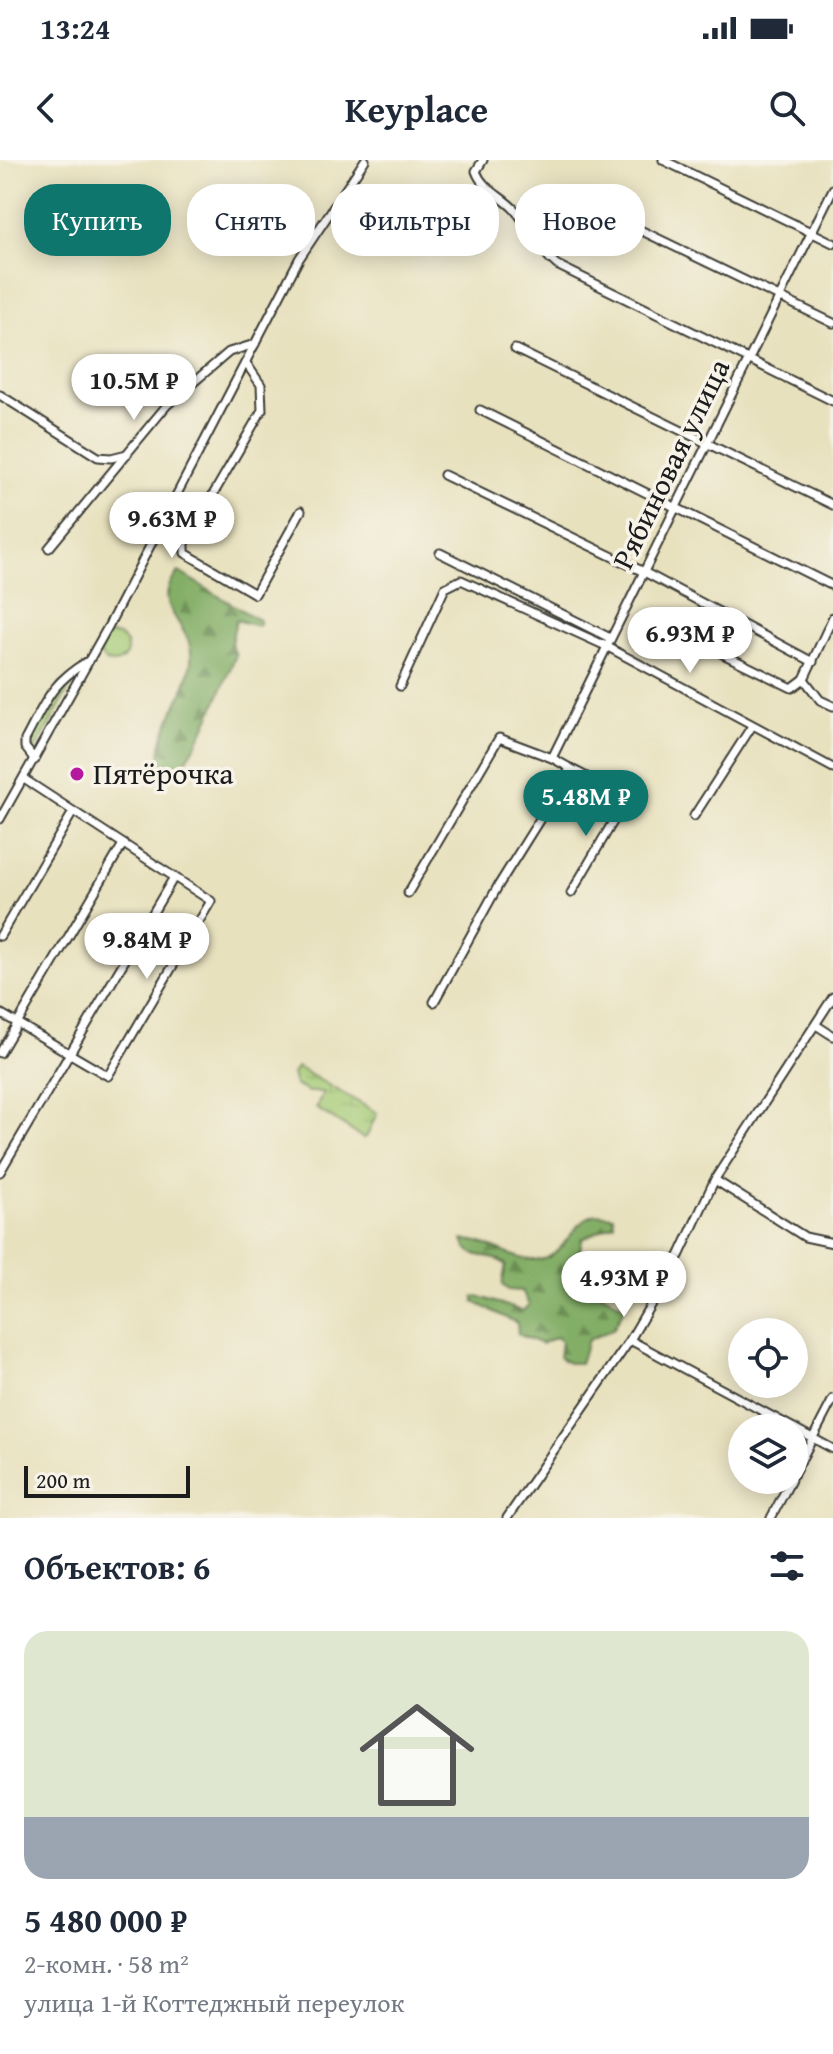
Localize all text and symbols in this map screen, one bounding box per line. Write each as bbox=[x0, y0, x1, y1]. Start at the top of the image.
text: 13:24 bbox=[40, 6, 111, 50]
text: Keyplace bbox=[345, 82, 488, 135]
icon: back bbox=[24, 86, 68, 130]
icon: search bbox=[765, 86, 809, 130]
chip: Купить bbox=[24, 184, 171, 256]
chip: Снять bbox=[187, 184, 315, 256]
chip: Фильтры bbox=[331, 184, 499, 256]
chip: Новое bbox=[515, 184, 645, 256]
street label: Рябиновая улица bbox=[600, 350, 740, 576]
pin: 10.5M ₽ bbox=[60, 354, 208, 422]
text: 10.5M ₽ bbox=[89, 360, 179, 399]
pin: 9.63M ₽ bbox=[98, 492, 246, 560]
text: 9.63M ₽ bbox=[127, 498, 217, 537]
pin: 6.93M ₽ bbox=[616, 607, 764, 675]
text: 6.93M ₽ bbox=[645, 613, 735, 652]
place label: Пятёрочка bbox=[93, 751, 234, 795]
marker: Пятёрочка bbox=[68, 765, 86, 783]
pin: 5.48M ₽ bbox=[512, 770, 660, 838]
text: 5.48M ₽ bbox=[541, 776, 631, 815]
pin: 9.84M ₽ bbox=[73, 913, 221, 981]
text: 9.84M ₽ bbox=[102, 919, 192, 958]
pin: 4.93M ₽ bbox=[550, 1251, 698, 1319]
text: 4.93M ₽ bbox=[579, 1257, 669, 1296]
map controls bbox=[728, 1318, 808, 1494]
button: locate bbox=[728, 1318, 808, 1398]
button: layers bbox=[728, 1414, 808, 1494]
scale bar bbox=[24, 1462, 190, 1498]
text: 200 m bbox=[36, 1464, 91, 1496]
text: Объектов: 6 bbox=[24, 1542, 210, 1591]
icon: filters bbox=[765, 1544, 809, 1588]
icon: home bbox=[345, 1683, 489, 1827]
text: 5 480 000 ₽ bbox=[24, 1895, 187, 1944]
text: 2-комн. · 58 m² bbox=[24, 1944, 189, 1983]
text: улица 1-й Коттеджный переулок bbox=[24, 1983, 404, 2022]

